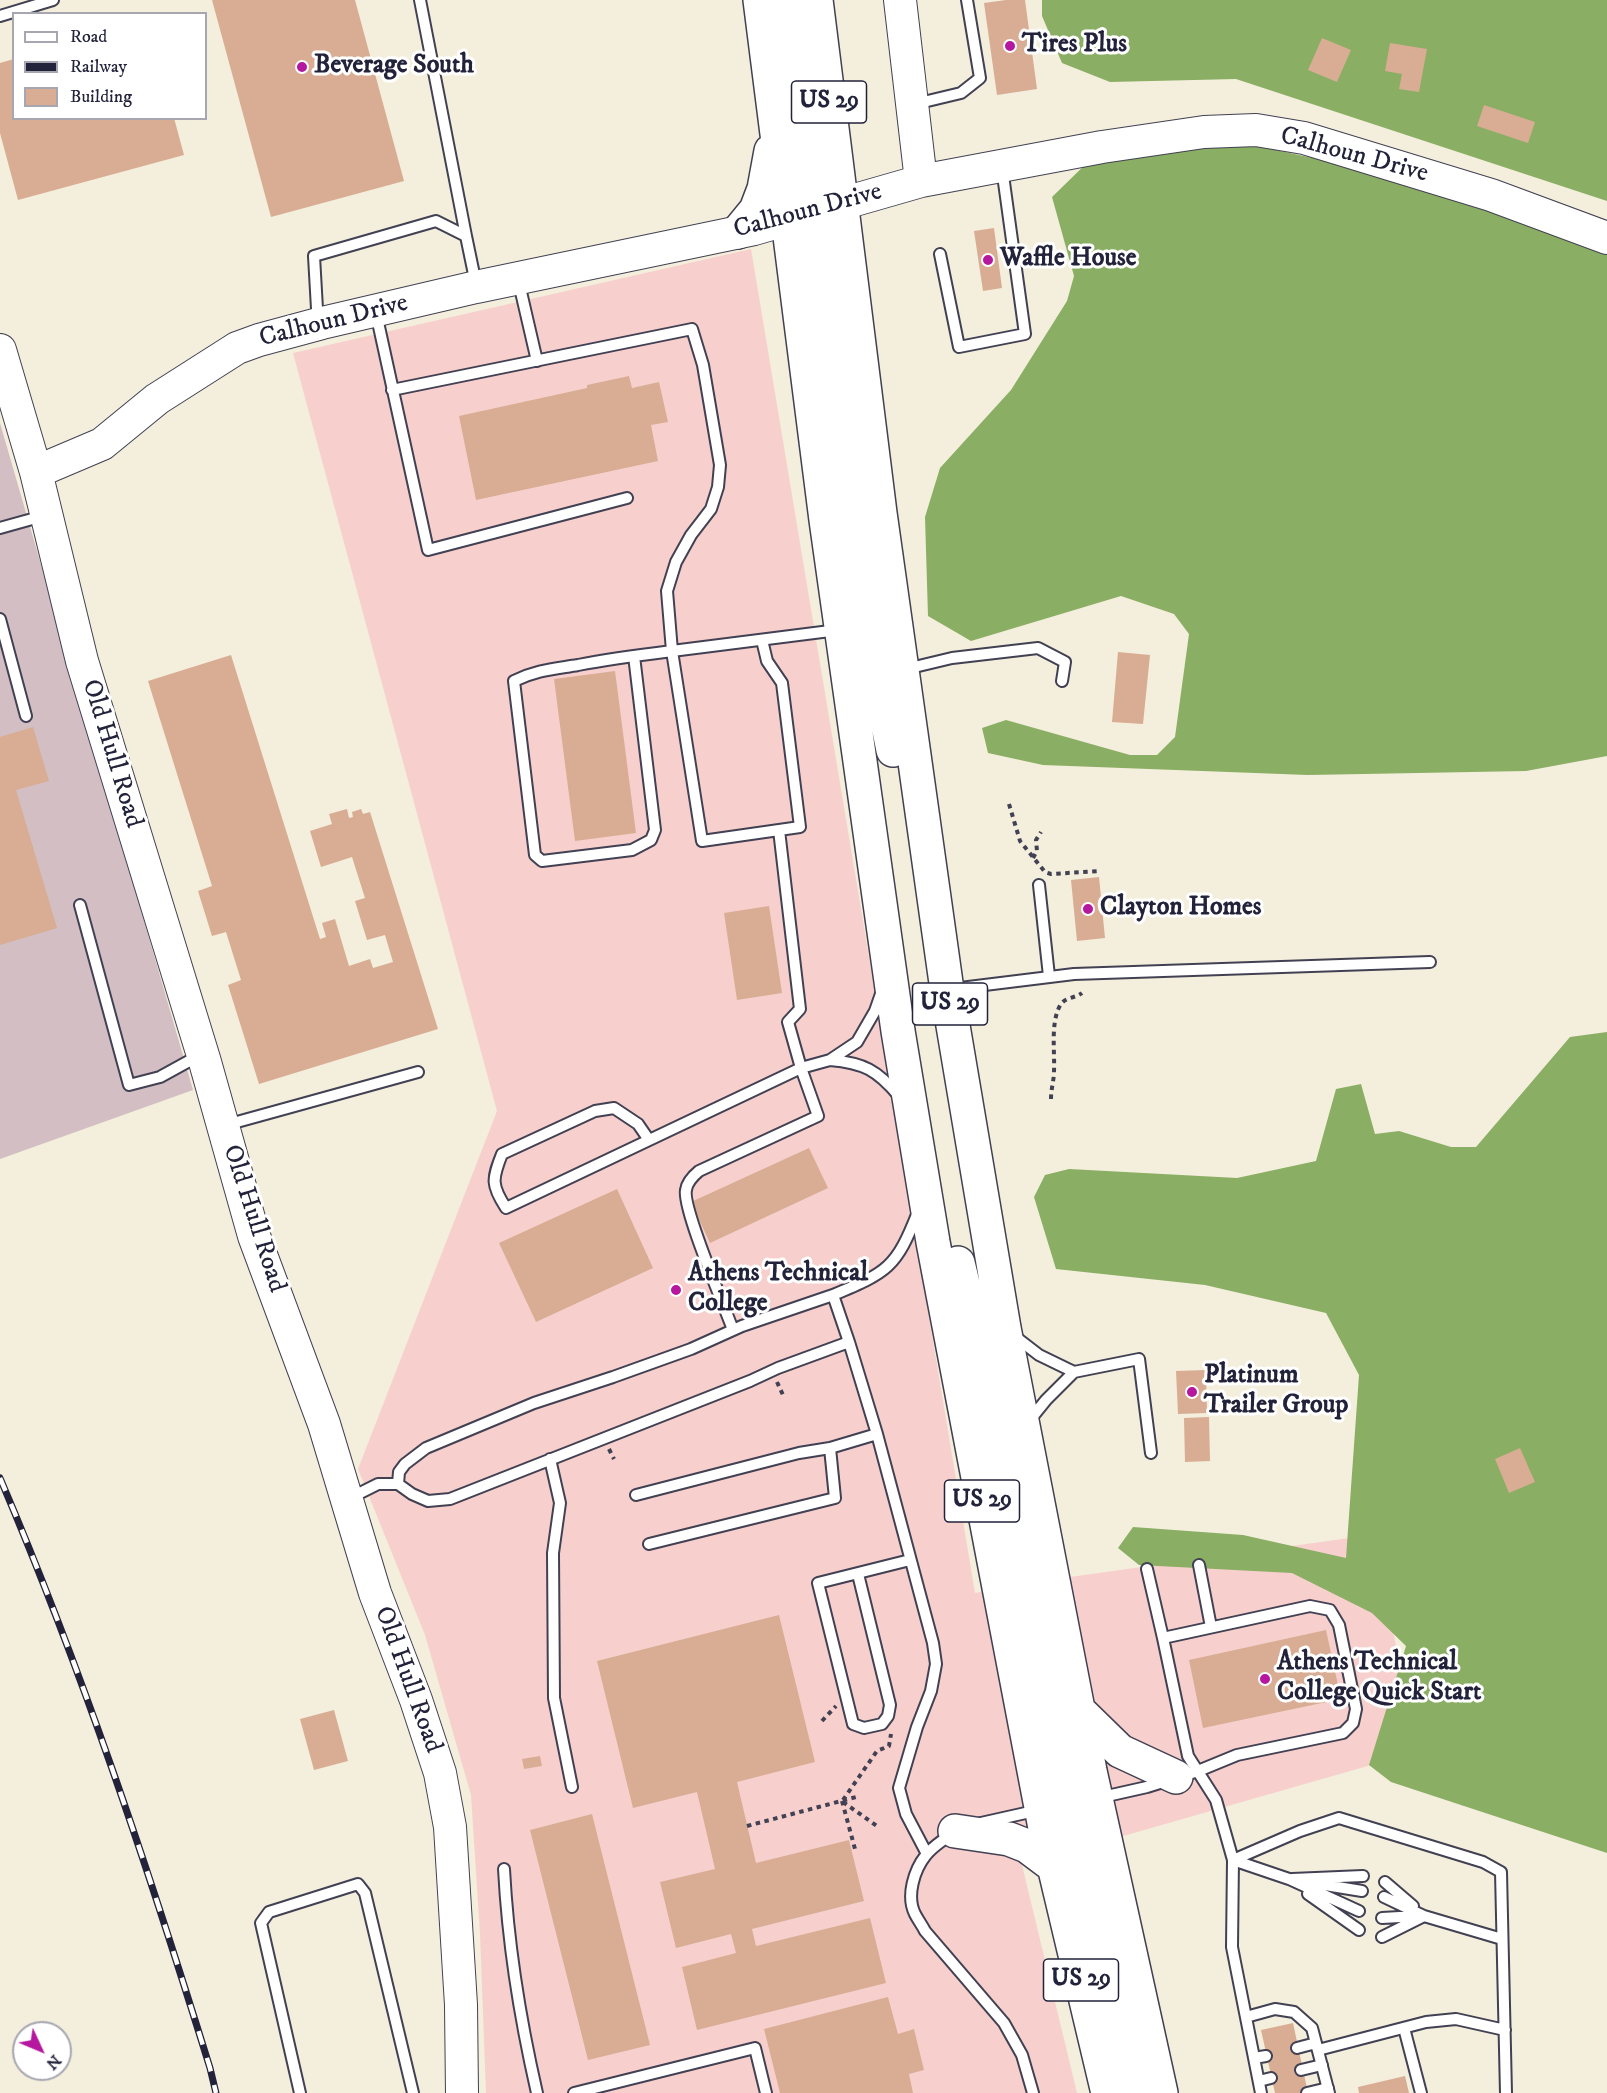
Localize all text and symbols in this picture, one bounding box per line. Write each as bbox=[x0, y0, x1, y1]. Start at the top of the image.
legend bbox=[12, 12, 207, 120]
text: Road bbox=[70, 26, 107, 48]
place label: Tires Plus bbox=[1022, 30, 1127, 62]
marker: Tires Plus bbox=[1003, 39, 1017, 53]
place label: Beverage South bbox=[314, 51, 474, 83]
text: Railway bbox=[70, 56, 127, 78]
marker: Beverage South bbox=[295, 60, 309, 74]
road number: US 29 bbox=[792, 81, 866, 123]
text: Building bbox=[70, 86, 132, 108]
street label: Calhoun Drive bbox=[1277, 121, 1431, 191]
street label: Calhoun Drive bbox=[731, 177, 885, 247]
place label: Waffle House bbox=[1000, 244, 1136, 276]
marker: Waffle House bbox=[981, 253, 995, 267]
street label: Calhoun Drive bbox=[257, 288, 411, 356]
street label: Old Hull Road bbox=[74, 676, 148, 832]
place label: Clayton Homes bbox=[1100, 893, 1261, 925]
marker: Clayton Homes bbox=[1081, 902, 1095, 916]
road number: US 29 bbox=[912, 983, 988, 1025]
street label: Old Hull Road bbox=[214, 1141, 292, 1297]
place label: Athens Technical College bbox=[688, 1259, 868, 1320]
marker: Athens Technical College bbox=[669, 1283, 683, 1297]
place label: Platinum Trailer Group bbox=[1204, 1361, 1348, 1422]
marker: Platinum Trailer Group bbox=[1185, 1385, 1199, 1399]
road number: US 29 bbox=[944, 1480, 1020, 1522]
street label: Old Hull Road bbox=[366, 1603, 448, 1757]
place label: Athens Technical College Quick Start bbox=[1277, 1648, 1481, 1709]
marker: Athens Technical College Quick Start bbox=[1258, 1672, 1272, 1686]
road number: US 29 bbox=[1044, 1959, 1118, 2001]
north arrow bbox=[12, 2021, 72, 2081]
text: N bbox=[42, 2050, 65, 2074]

